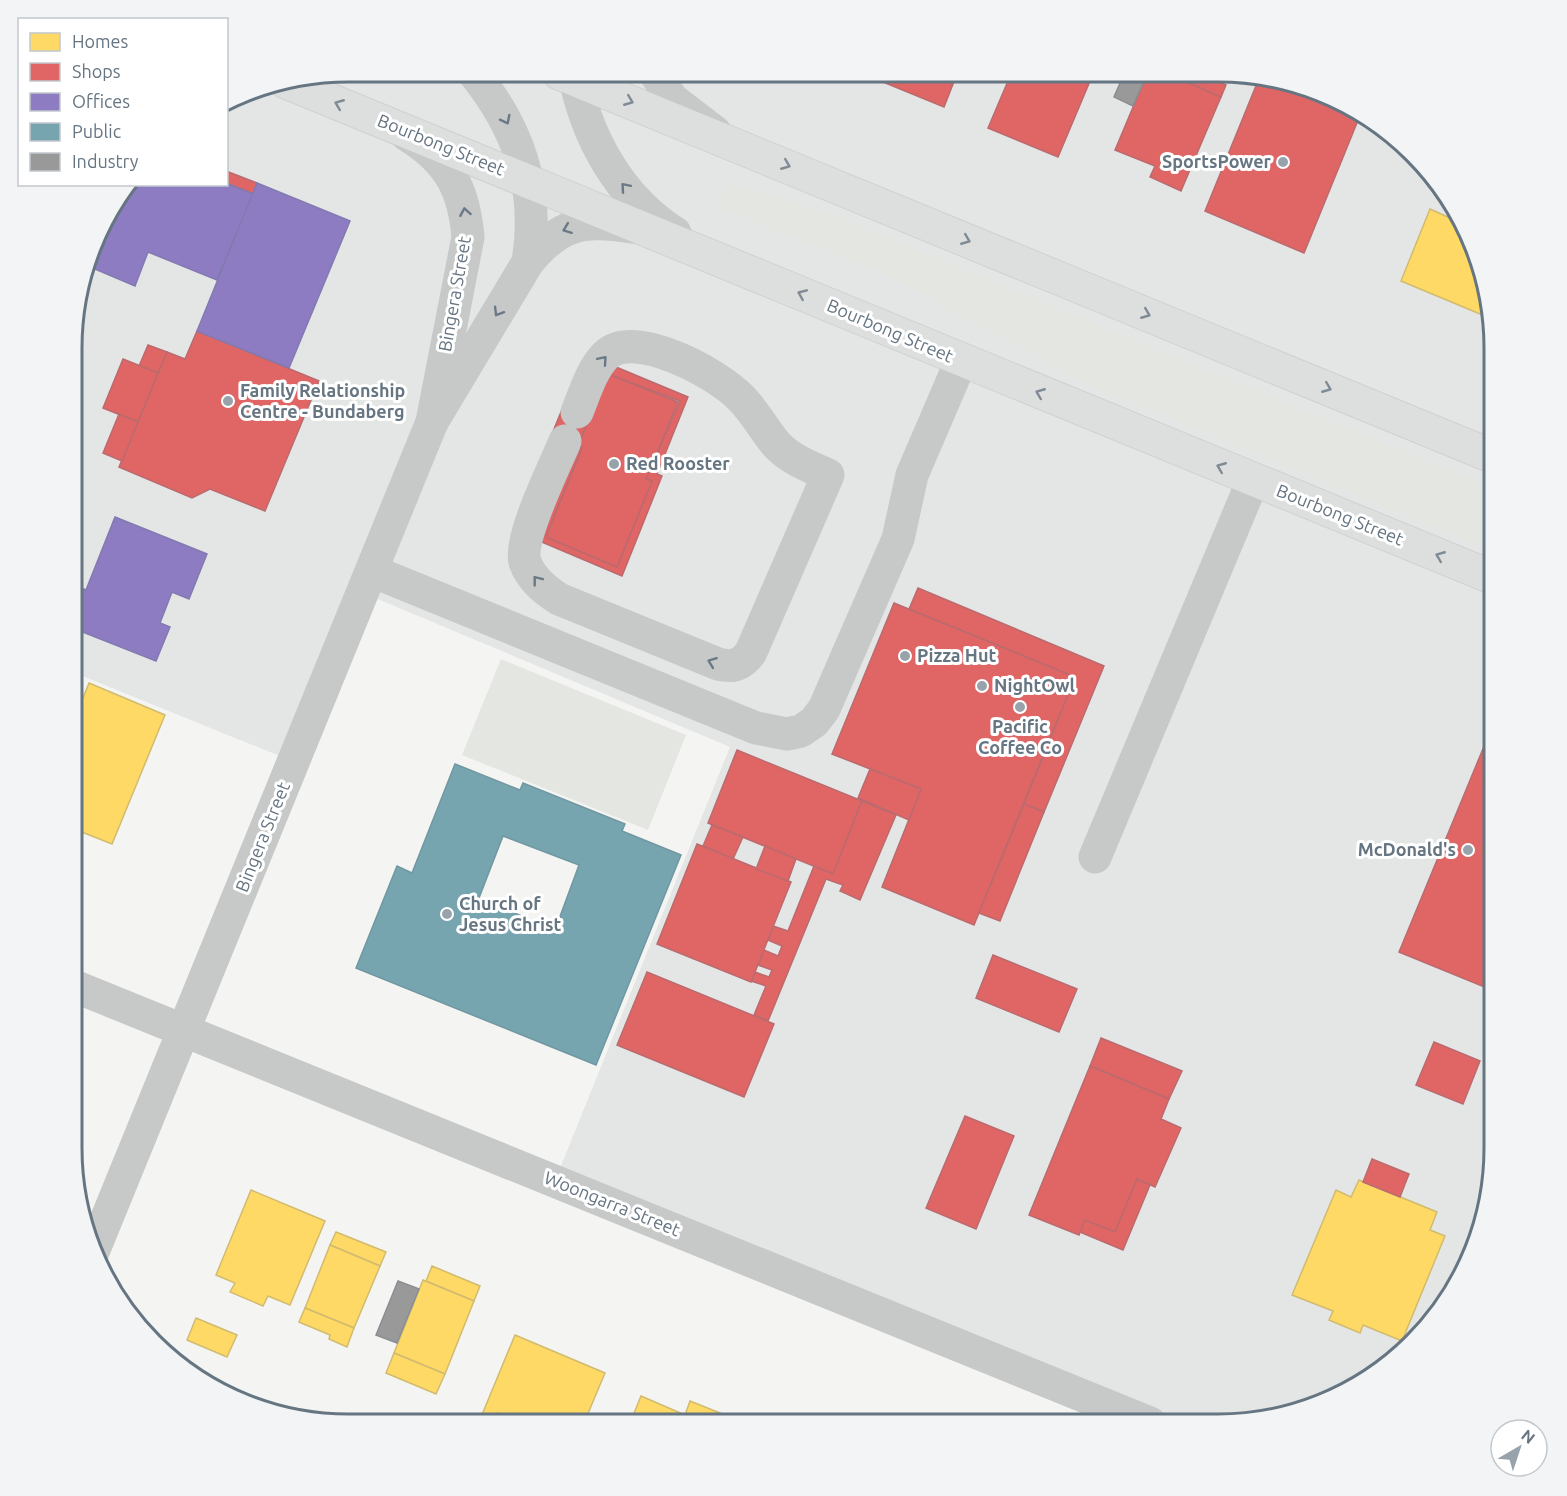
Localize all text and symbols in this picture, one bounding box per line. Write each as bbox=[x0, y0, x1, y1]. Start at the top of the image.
legend bbox=[18, 18, 228, 186]
text: Homes bbox=[72, 31, 129, 51]
text: Shops bbox=[72, 61, 121, 81]
text: Offices bbox=[72, 91, 130, 111]
one-way arrow bbox=[623, 94, 634, 106]
one-way arrow bbox=[334, 99, 345, 111]
street label: Bourbong Street bbox=[375, 109, 508, 179]
one-way arrow bbox=[499, 114, 510, 125]
text: Public bbox=[72, 121, 121, 141]
text: Industry bbox=[72, 151, 139, 171]
place label: SportsPower bbox=[1162, 151, 1272, 171]
marker: SportsPower bbox=[1276, 155, 1290, 169]
one-way arrow bbox=[780, 158, 790, 171]
one-way arrow bbox=[621, 183, 632, 194]
one-way arrow bbox=[459, 207, 472, 217]
one-way arrow bbox=[563, 222, 574, 234]
one-way arrow bbox=[960, 233, 971, 245]
street label: Bingera Street bbox=[434, 235, 474, 353]
one-way arrow bbox=[797, 289, 808, 301]
street label: Bourbong Street bbox=[824, 294, 956, 366]
one-way arrow bbox=[494, 306, 505, 316]
one-way arrow bbox=[1140, 307, 1151, 319]
one-way arrow bbox=[596, 356, 607, 367]
place label: Family Relationship Centre - Bundaberg bbox=[240, 380, 405, 421]
one-way arrow bbox=[1320, 381, 1331, 393]
one-way arrow bbox=[1035, 388, 1046, 400]
marker: Family Relationship Centre - Bundaberg bbox=[221, 394, 235, 408]
place label: Red Rooster bbox=[626, 453, 730, 473]
marker: Red Rooster bbox=[607, 457, 621, 471]
one-way arrow bbox=[1216, 462, 1227, 474]
street label: Bourbong Street bbox=[1274, 479, 1407, 549]
one-way arrow bbox=[1435, 551, 1446, 563]
one-way arrow bbox=[533, 576, 544, 587]
place label: Pizza Hut bbox=[917, 645, 996, 665]
marker: Pizza Hut bbox=[898, 649, 912, 663]
one-way arrow bbox=[707, 657, 718, 669]
place label: NightOwl bbox=[994, 675, 1076, 695]
marker: NightOwl bbox=[975, 679, 989, 693]
marker: Pacific Coffee Co bbox=[1013, 700, 1027, 714]
place label: Pacific Coffee Co bbox=[978, 716, 1062, 757]
street label: Bingera Street bbox=[231, 779, 293, 895]
place label: McDonald's bbox=[1358, 839, 1456, 859]
marker: McDonald's bbox=[1461, 843, 1475, 857]
place label: Church of Jesus Christ bbox=[459, 893, 561, 934]
marker: Church of Jesus Christ bbox=[440, 907, 454, 921]
street label: Woongarra Street bbox=[542, 1167, 683, 1239]
north arrow bbox=[1489, 1418, 1549, 1478]
text: N bbox=[1518, 1426, 1539, 1447]

